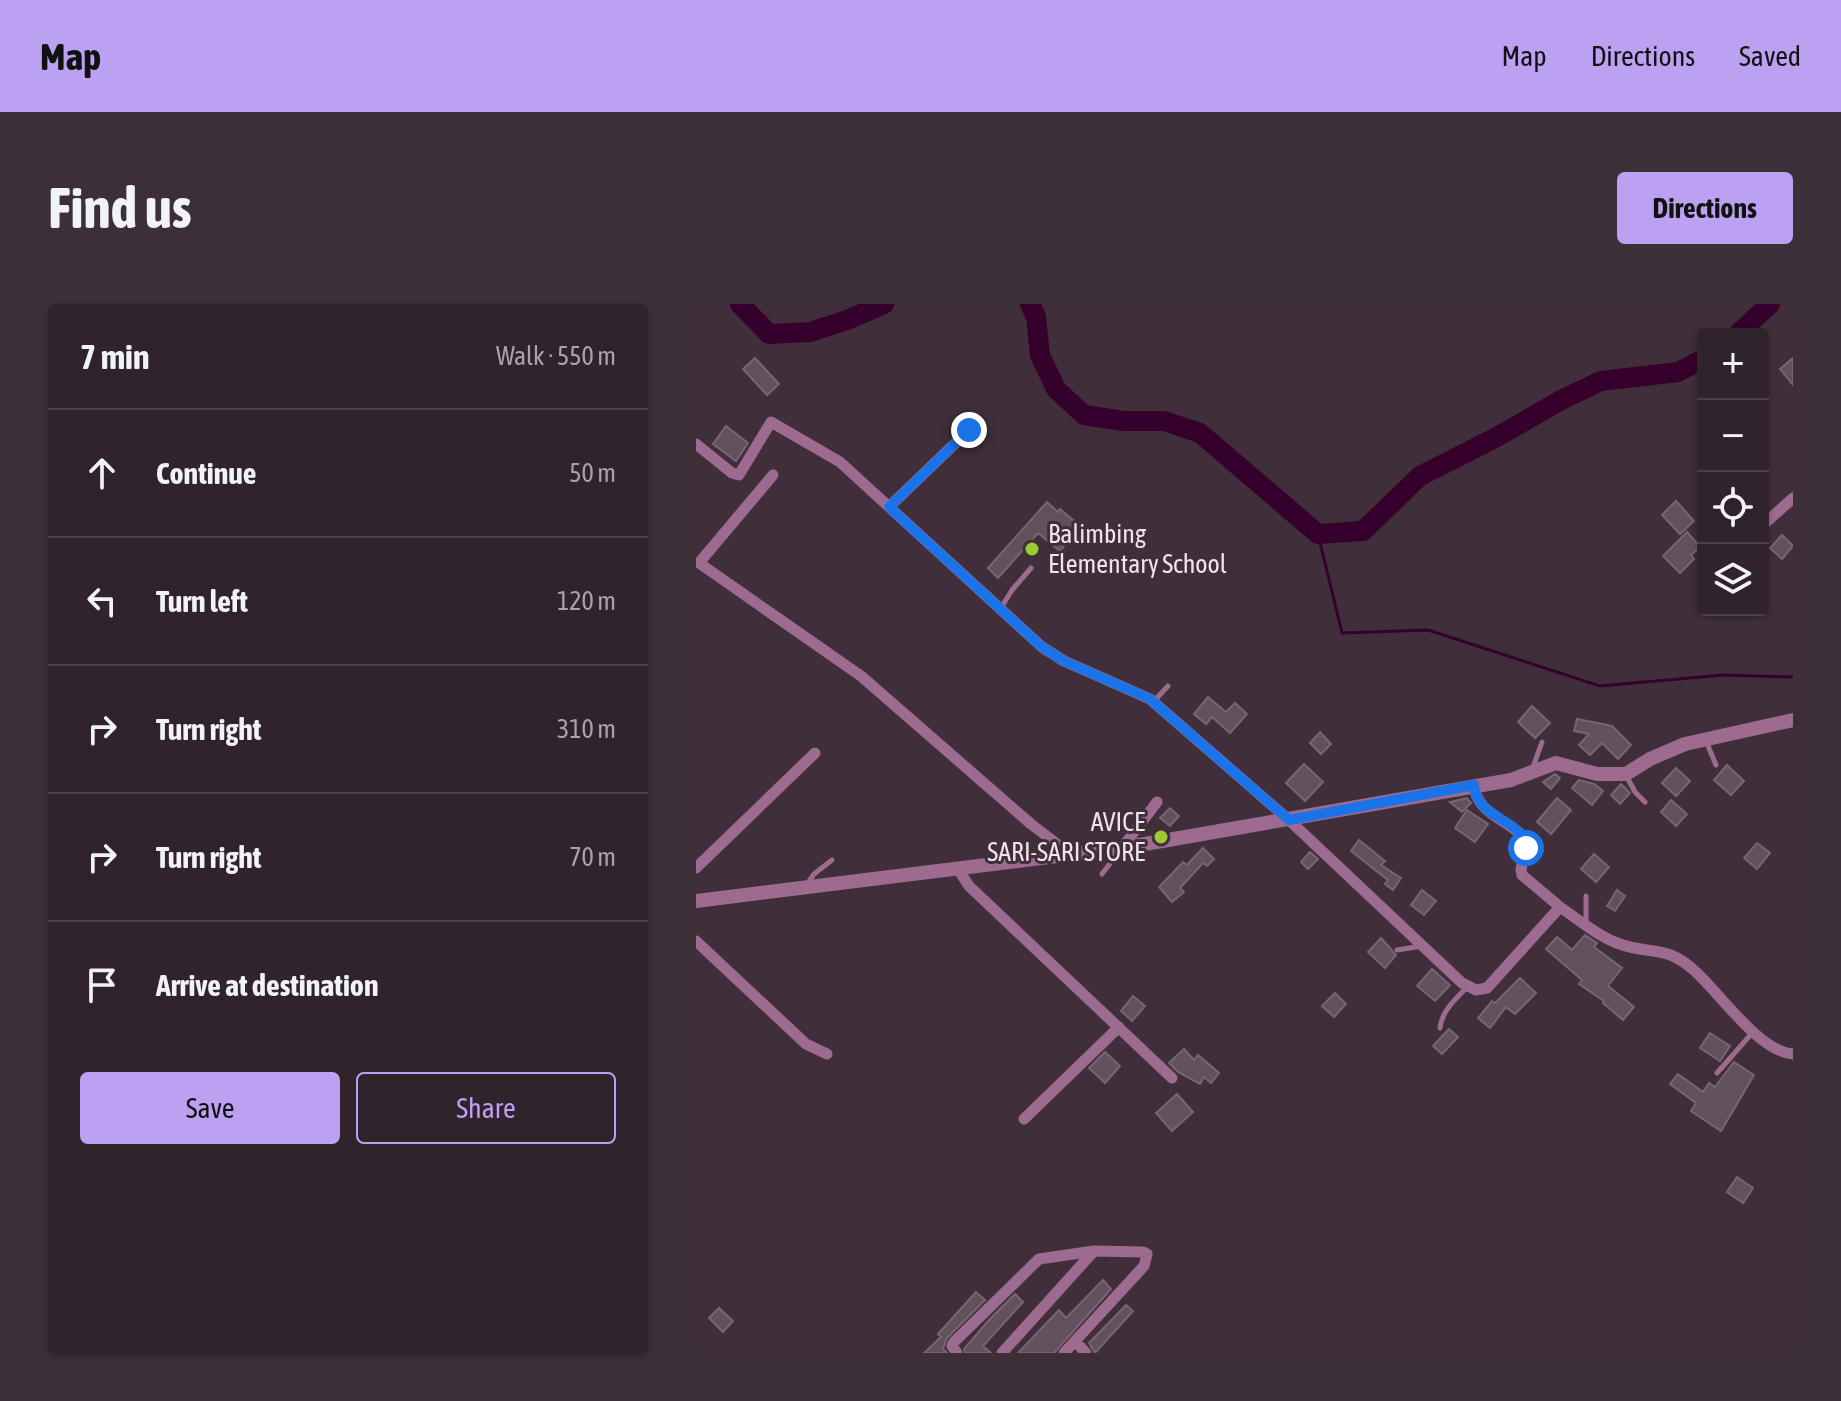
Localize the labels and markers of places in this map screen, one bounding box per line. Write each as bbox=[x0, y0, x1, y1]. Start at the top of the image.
place label: Balimbing Elementary School bbox=[1048, 519, 1227, 579]
marker: Balimbing Elementary School bbox=[1023, 540, 1041, 558]
place label: AVICE SARI-SARI STORE bbox=[987, 807, 1145, 867]
marker: AVICE SARI-SARI STORE bbox=[1152, 828, 1170, 846]

